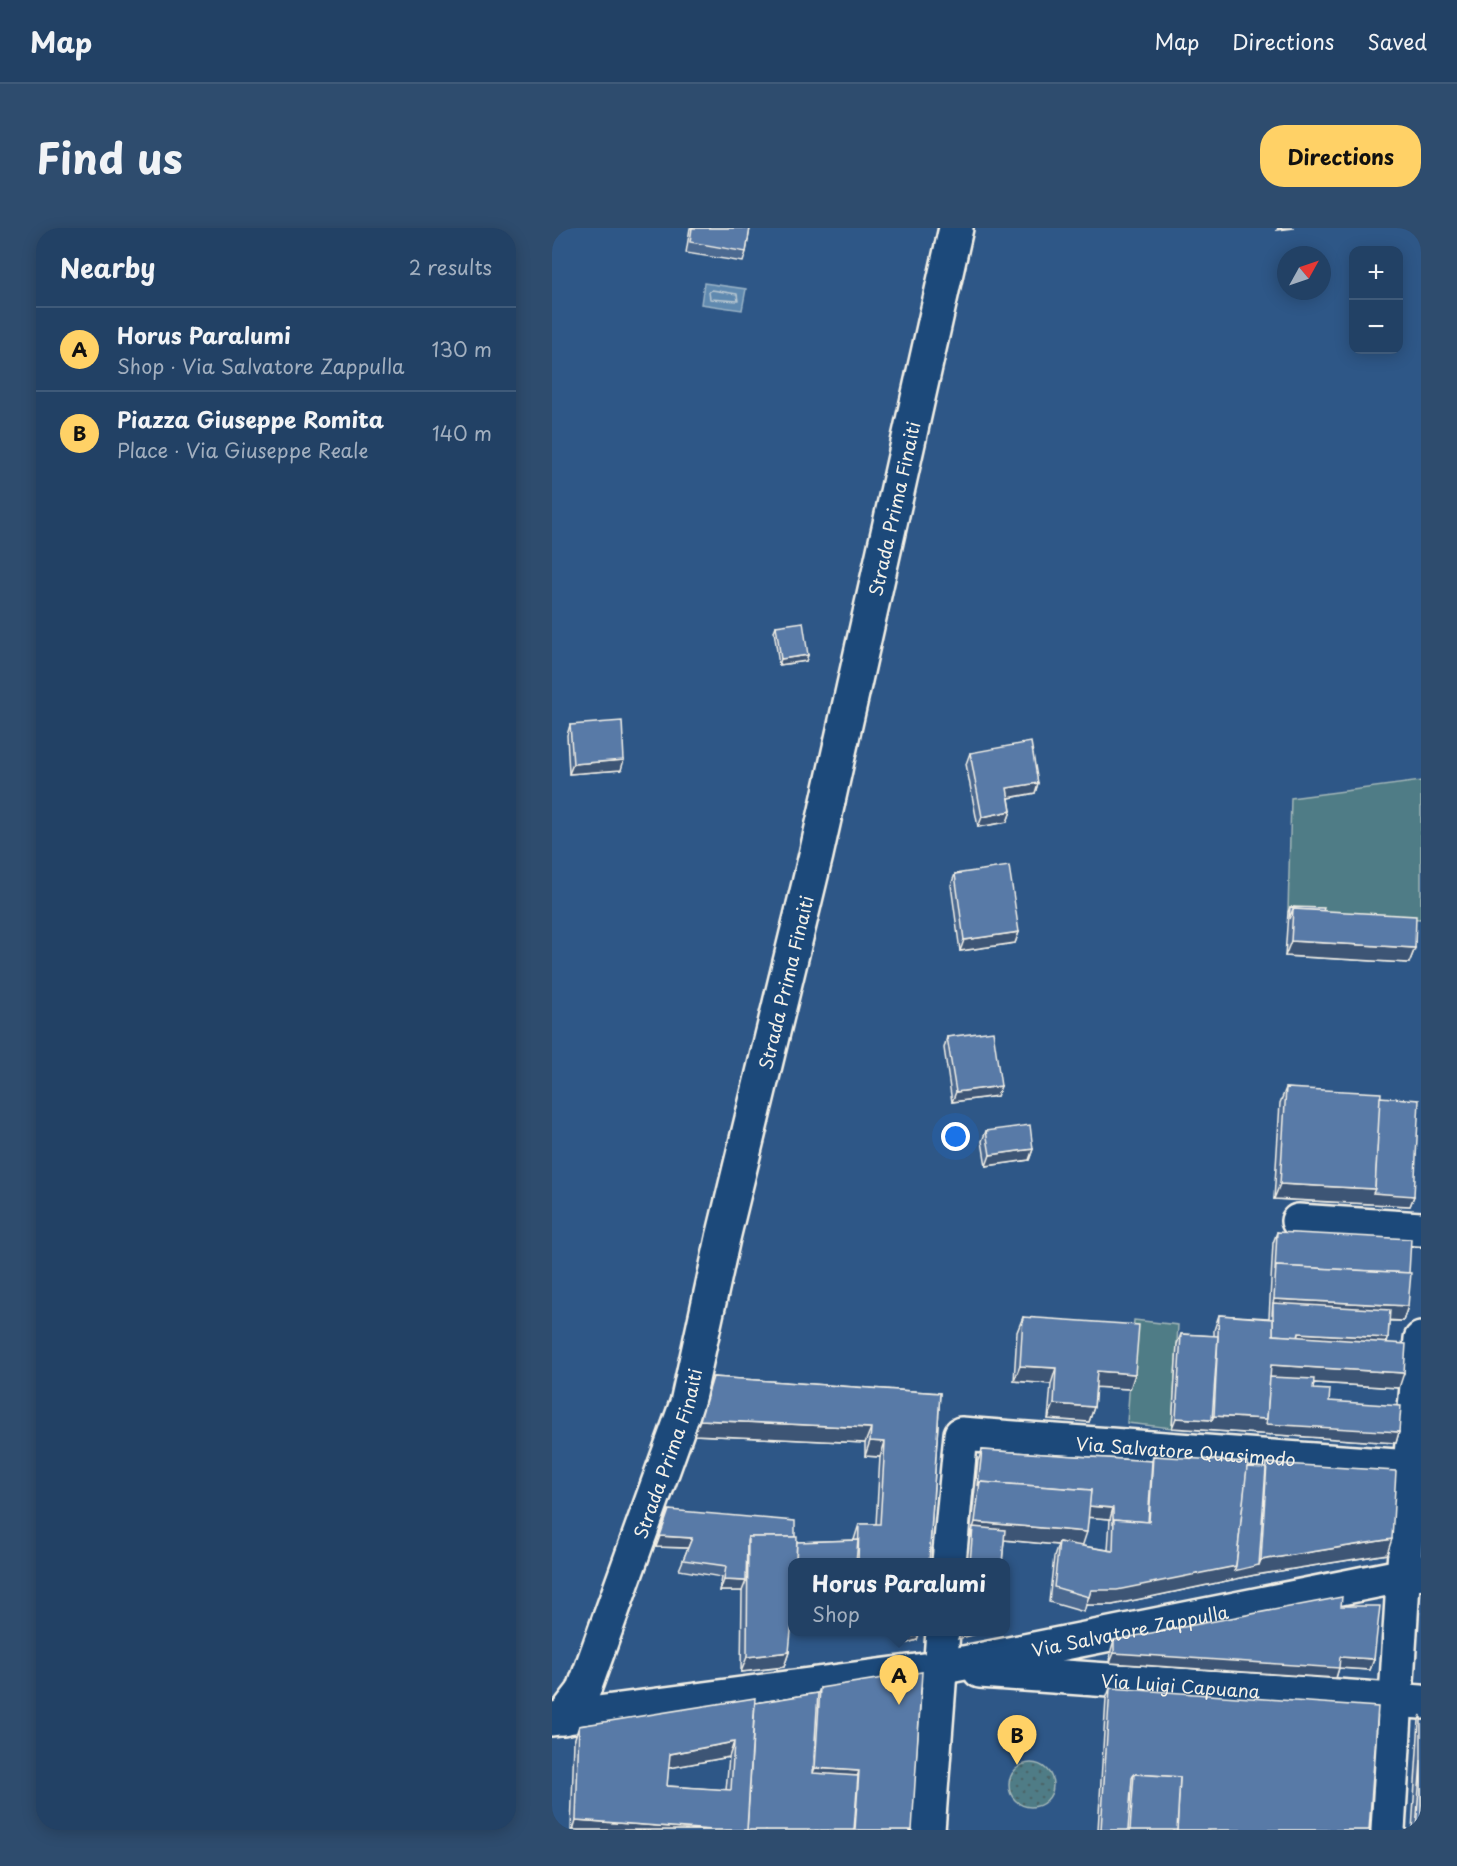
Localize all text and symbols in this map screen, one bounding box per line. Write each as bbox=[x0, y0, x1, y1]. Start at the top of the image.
text: Map bbox=[30, 20, 92, 63]
text: Map bbox=[1154, 25, 1199, 57]
text: Directions bbox=[1232, 25, 1334, 57]
text: Saved bbox=[1367, 25, 1427, 57]
text: Find us bbox=[36, 125, 183, 188]
button: Directions bbox=[1260, 125, 1421, 187]
north arrow bbox=[1277, 246, 1331, 300]
map controls bbox=[1349, 246, 1403, 354]
button: + bbox=[1349, 246, 1403, 300]
text: Nearby bbox=[60, 248, 155, 287]
text: 2 results bbox=[409, 252, 492, 282]
button: − bbox=[1349, 300, 1403, 354]
text: Horus Paralumi bbox=[117, 318, 291, 351]
text: A bbox=[72, 334, 87, 364]
text: 130 m bbox=[432, 334, 492, 364]
text: Shop · Via Salvatore Zappulla bbox=[117, 351, 404, 381]
text: Piazza Giuseppe Romita bbox=[117, 402, 384, 435]
text: B bbox=[73, 418, 86, 448]
text: 140 m bbox=[432, 418, 492, 448]
street label: Strada Prima Finaiti bbox=[861, 419, 926, 598]
text: Place · Via Giuseppe Reale bbox=[117, 435, 368, 465]
street label: Strada Prima Finaiti bbox=[751, 893, 819, 1072]
your location bbox=[941, 1122, 970, 1151]
street label: Strada Prima Finaiti bbox=[626, 1366, 708, 1542]
street label: Via Salvatore Quasimodo bbox=[1075, 1429, 1297, 1472]
popup bbox=[788, 1558, 1010, 1636]
text: Horus Paralumi bbox=[812, 1566, 986, 1599]
street label: Via Salvatore Zappulla bbox=[1029, 1597, 1231, 1663]
text: Shop bbox=[812, 1599, 860, 1629]
pin: A bbox=[880, 1656, 918, 1705]
street label: Via Luigi Capuana bbox=[1100, 1666, 1262, 1704]
pin: B bbox=[998, 1716, 1036, 1765]

